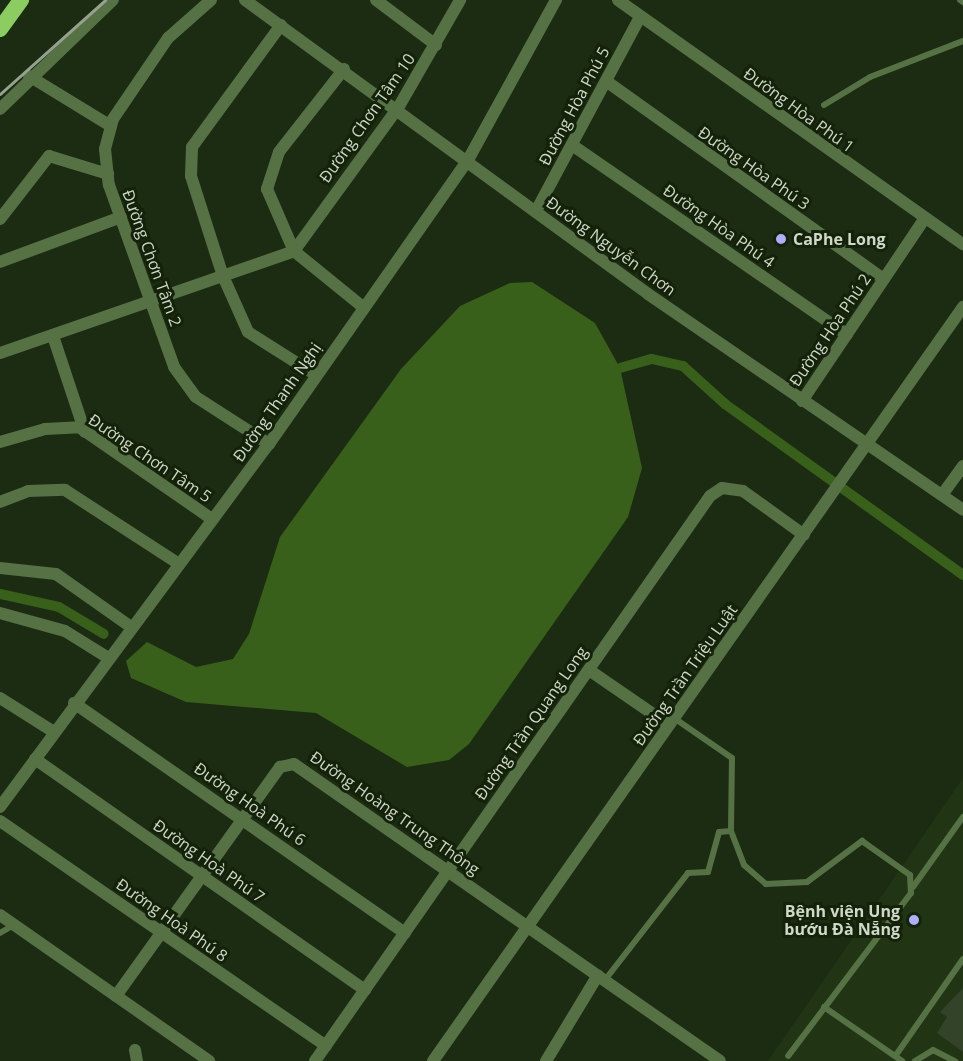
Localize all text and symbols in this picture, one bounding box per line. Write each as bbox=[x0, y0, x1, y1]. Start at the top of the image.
street label: Đường Hòa Phú 5 bbox=[535, 43, 613, 169]
street label: Đường Chơn Tâm 10 bbox=[315, 50, 419, 186]
street label: Đường Hòa Phú 1 bbox=[740, 64, 858, 156]
street label: Đường Hòa Phú 3 bbox=[695, 122, 813, 214]
street label: Đường Hòa Phú 4 bbox=[660, 180, 778, 272]
street label: Đường Chơn Tâm 2 bbox=[118, 187, 186, 329]
street label: Đường Nguyễn Chơn bbox=[542, 192, 680, 300]
place label: CaPhe Long bbox=[793, 229, 886, 249]
marker: CaPhe Long bbox=[774, 232, 788, 246]
street label: Đường Hòa Phú 2 bbox=[785, 270, 875, 390]
street label: Đường Thanh Nghị bbox=[229, 339, 325, 465]
street label: Đường Chơn Tâm 5 bbox=[85, 410, 215, 506]
street label: Đường Trần Triệu Luật bbox=[629, 601, 741, 749]
street label: Đường Trần Quang Long bbox=[471, 642, 591, 804]
street label: Đường Hoàng Trung Thông bbox=[307, 747, 483, 879]
street label: Đường Hoà Phú 6 bbox=[191, 758, 309, 850]
street label: Đường Hoà Phú 7 bbox=[150, 815, 268, 907]
street label: Đường Hoà Phú 8 bbox=[113, 874, 231, 966]
place label: Bệnh viện Ung bướu Đà Nẵng bbox=[784, 901, 900, 939]
marker: Bệnh viện Ung bướu Đà Nẵng bbox=[905, 911, 923, 929]

